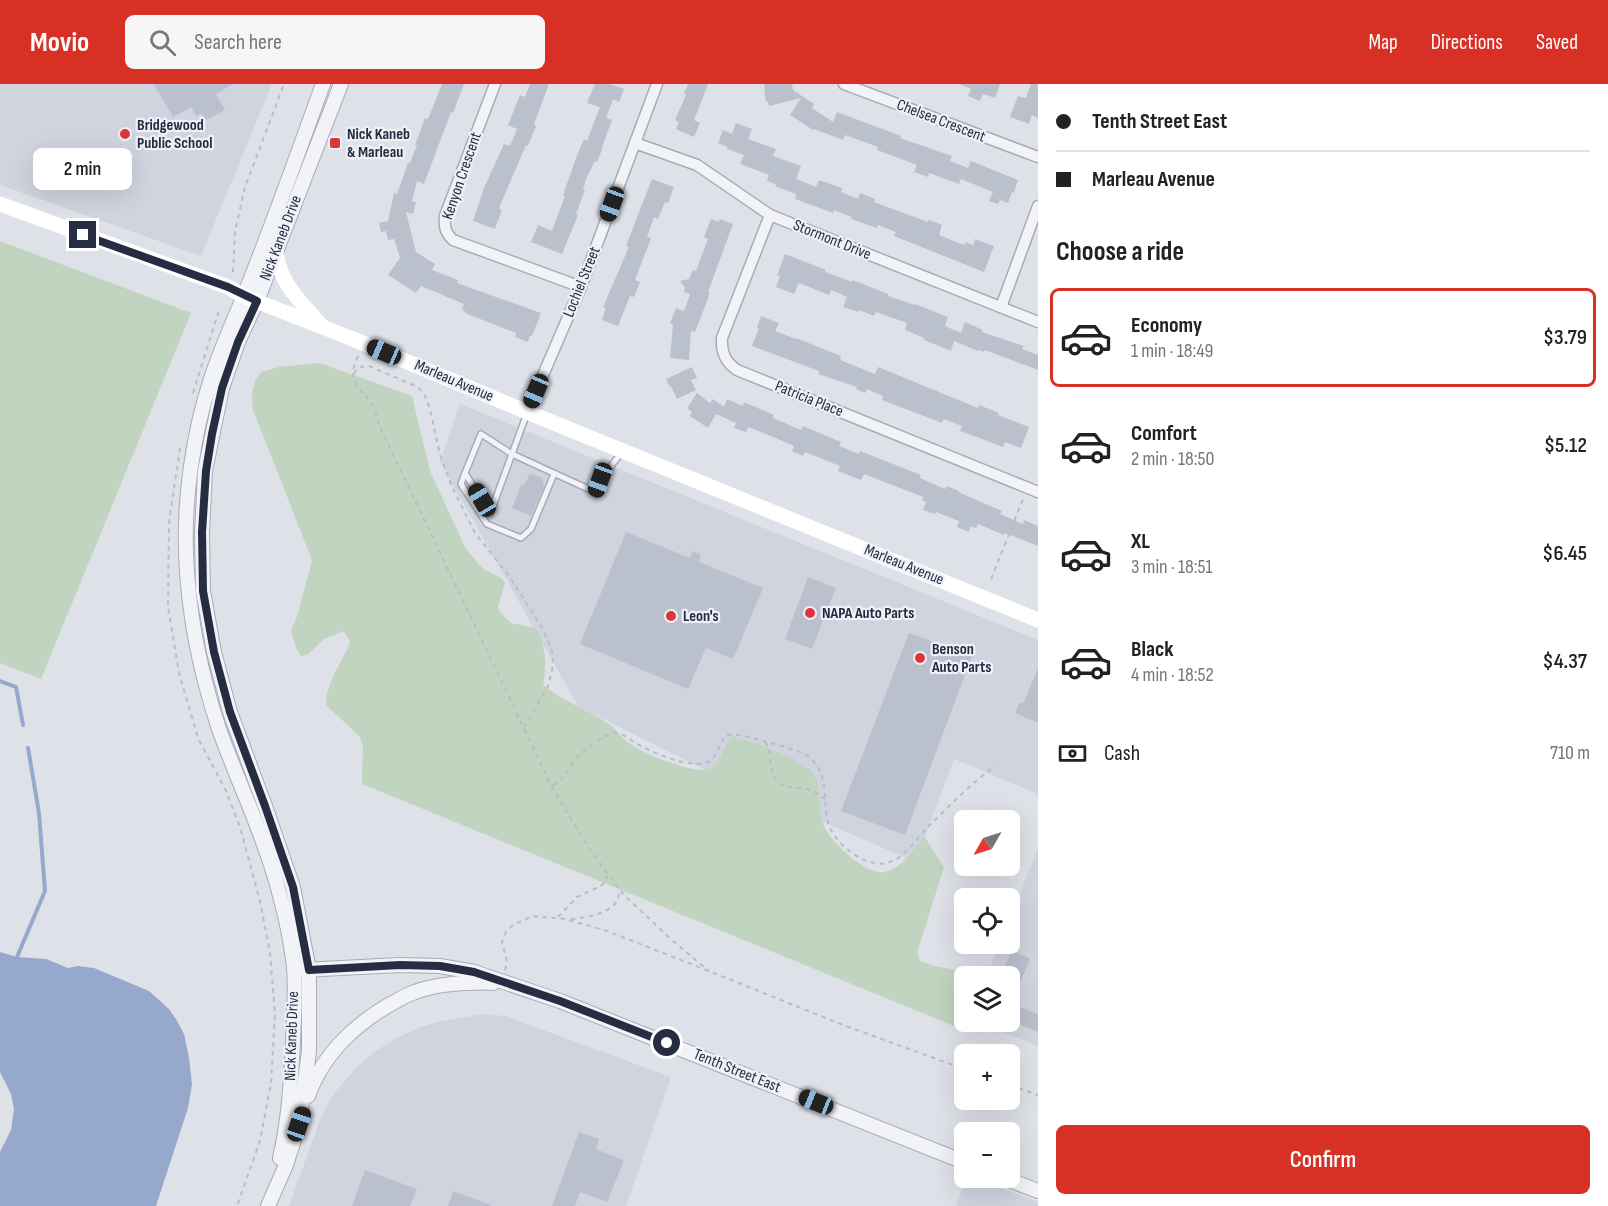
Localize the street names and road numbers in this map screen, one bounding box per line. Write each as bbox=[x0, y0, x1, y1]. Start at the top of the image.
street label: Chelsea Crescent bbox=[894, 95, 988, 147]
street label: Kenyon Crescent bbox=[438, 130, 486, 222]
street label: Nick Kaneb Drive bbox=[256, 193, 306, 283]
street label: Stormont Drive bbox=[790, 216, 874, 264]
street label: Lochiel Street bbox=[559, 244, 605, 320]
street label: Marleau Avenue bbox=[412, 356, 496, 406]
street label: Patricia Place bbox=[772, 377, 846, 421]
street label: Marleau Avenue bbox=[861, 540, 947, 590]
street label: Nick Kaneb Drive bbox=[281, 991, 303, 1081]
street label: Tenth Street East bbox=[691, 1045, 784, 1097]

